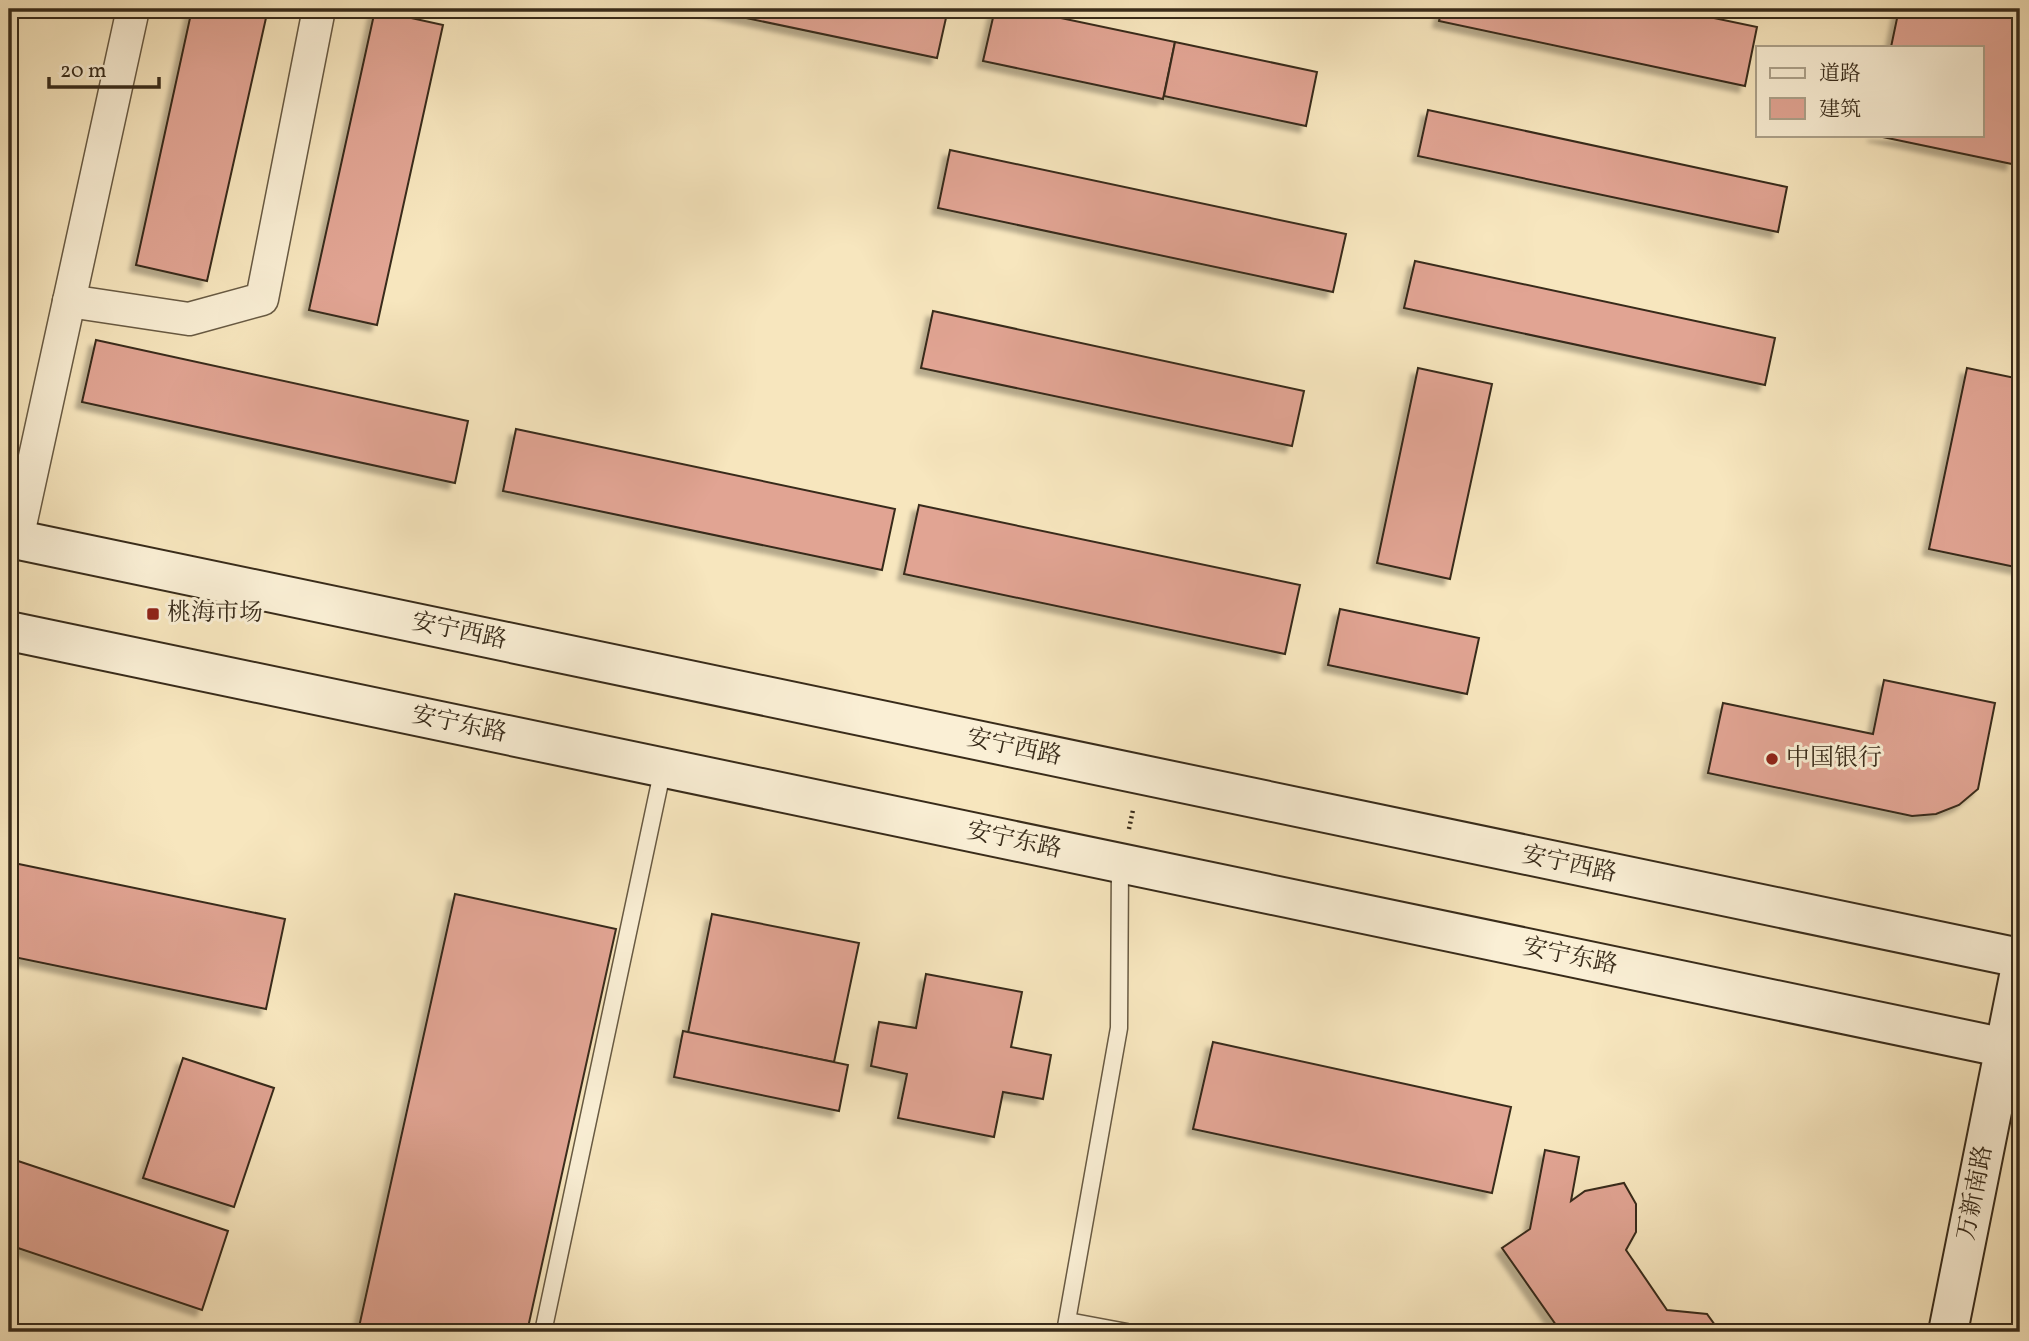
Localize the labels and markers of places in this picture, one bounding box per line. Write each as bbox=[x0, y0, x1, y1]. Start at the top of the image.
place label: 桃海市场 bbox=[167, 597, 263, 631]
marker: 桃海市场 bbox=[145, 606, 161, 622]
place label: 中国银行 bbox=[1786, 742, 1882, 776]
marker: 中国银行 bbox=[1764, 751, 1780, 767]

